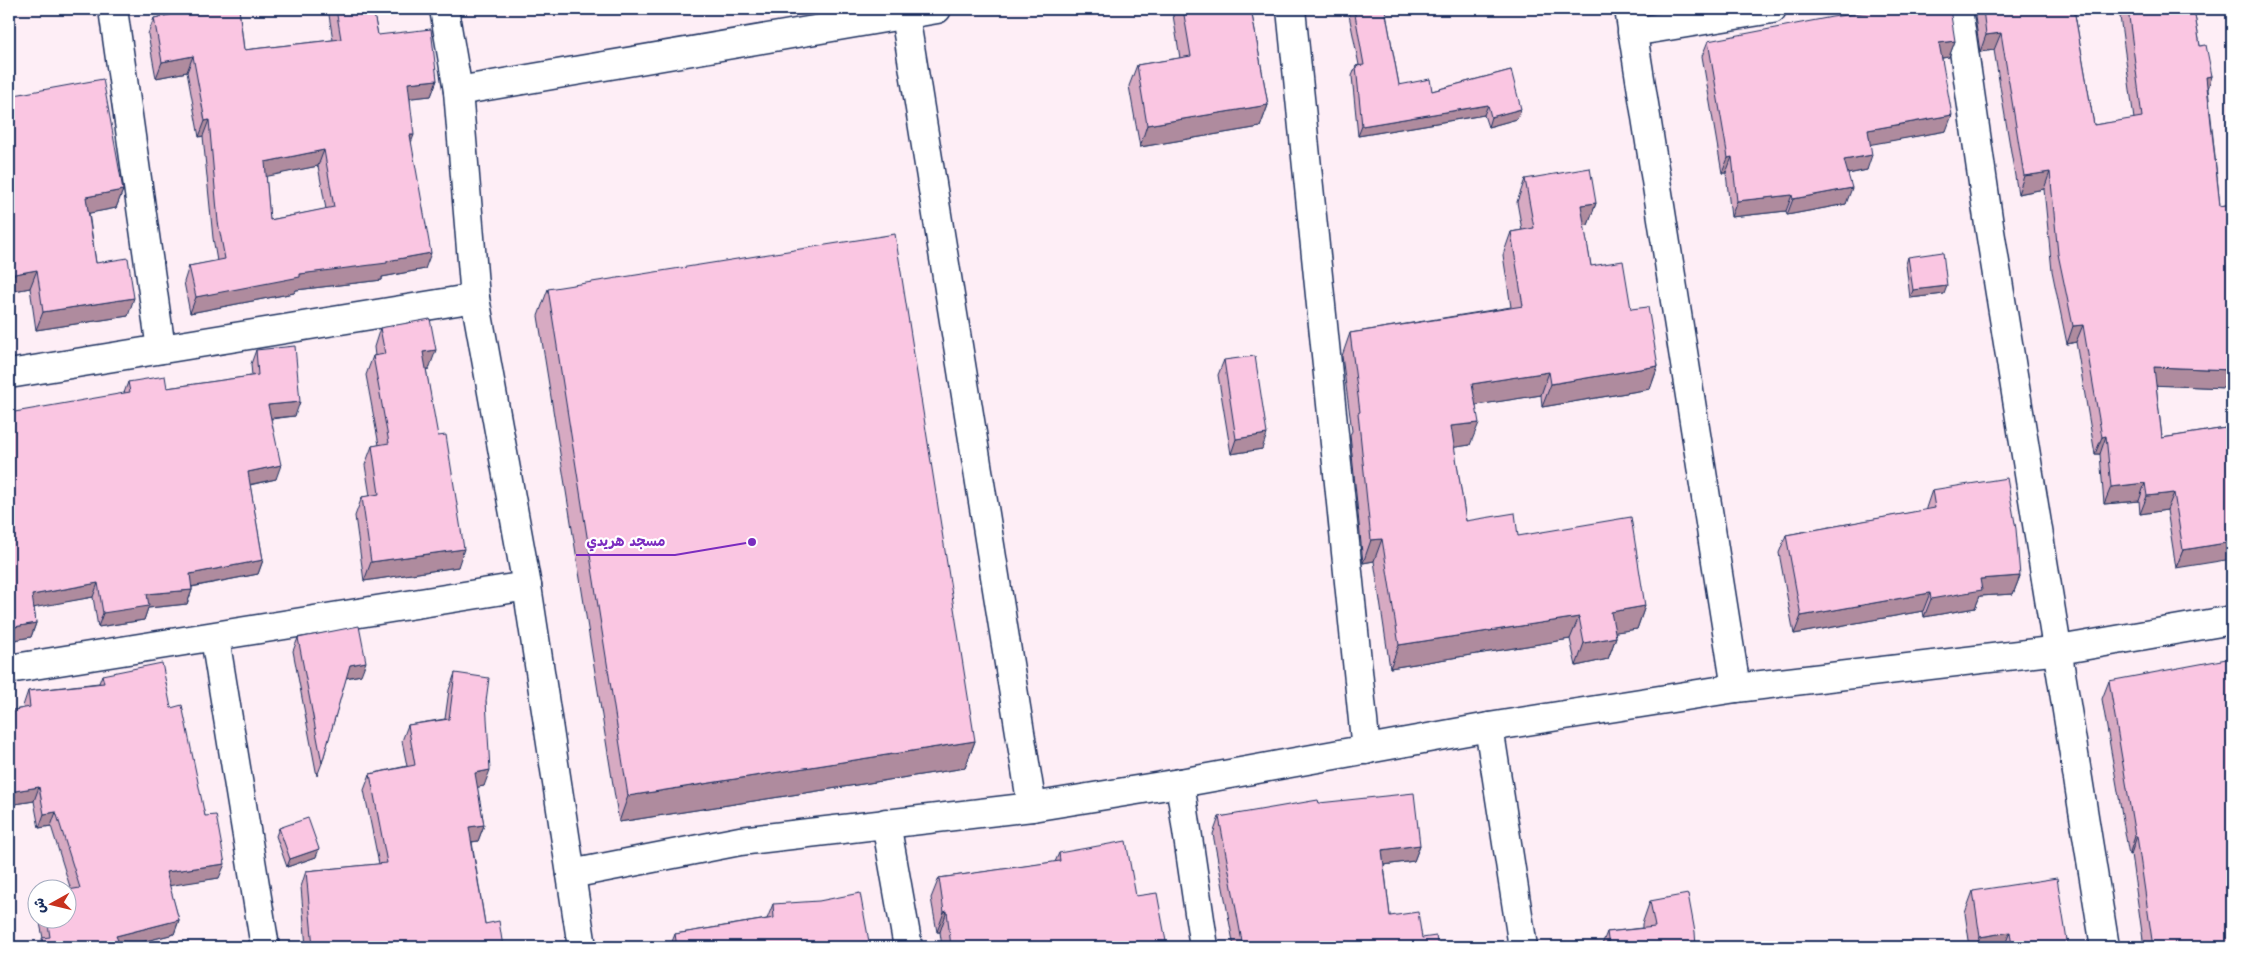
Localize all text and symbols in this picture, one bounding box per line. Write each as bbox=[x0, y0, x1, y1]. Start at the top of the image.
callout: مسجد هريدي bbox=[576, 526, 675, 555]
text: مسجد هريدي bbox=[587, 531, 665, 552]
north arrow bbox=[28, 878, 78, 928]
text: ش bbox=[28, 897, 49, 915]

